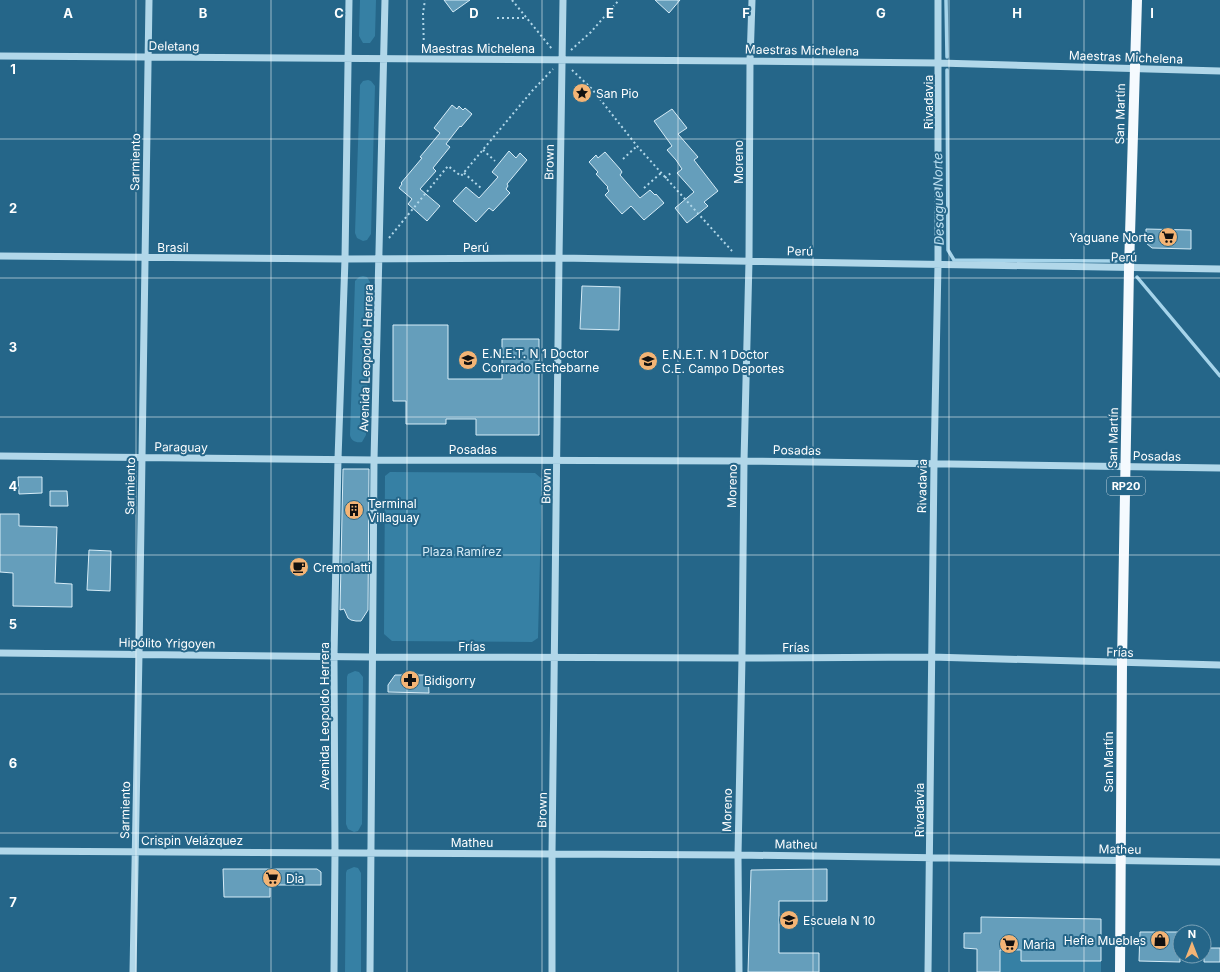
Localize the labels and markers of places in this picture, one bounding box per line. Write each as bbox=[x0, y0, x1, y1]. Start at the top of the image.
place icon: San Pio bbox=[571, 82, 593, 104]
place label: San Pio bbox=[596, 86, 639, 101]
supermarket icon: Yaguane Norte bbox=[1157, 226, 1179, 248]
place label: Yaguane Norte bbox=[1070, 230, 1154, 245]
place label: E.N.E.T. N 1 Doctor Conrado Etchebarne bbox=[482, 346, 599, 375]
place label: E.N.E.T. N 1 Doctor C.E. Campo Deportes bbox=[662, 347, 784, 376]
school or university icon: E.N.E.T. N 1 Doctor Conrado Etchebarne bbox=[457, 349, 479, 371]
school or university icon: E.N.E.T. N 1 Doctor C.E. Campo Deportes bbox=[637, 350, 659, 372]
place label: Terminal Villaguay bbox=[368, 496, 420, 525]
building icon: Terminal Villaguay bbox=[343, 499, 365, 521]
cafe icon: Cremolatti bbox=[288, 556, 310, 578]
place label: Cremolatti bbox=[313, 560, 371, 575]
pharmacy icon: Bidigorry bbox=[399, 669, 421, 691]
place label: Bidigorry bbox=[424, 673, 476, 688]
supermarket icon: Dia bbox=[261, 867, 283, 889]
place label: Dia bbox=[286, 871, 304, 886]
school or university icon: Escuela N 10 bbox=[778, 909, 800, 931]
place label: Escuela N 10 bbox=[803, 913, 875, 928]
shop icon: Hefle Muebles bbox=[1149, 929, 1171, 951]
supermarket icon: Maria bbox=[998, 933, 1020, 955]
place label: Hefle Muebles bbox=[1064, 933, 1146, 948]
place label: Maria bbox=[1023, 937, 1055, 952]

